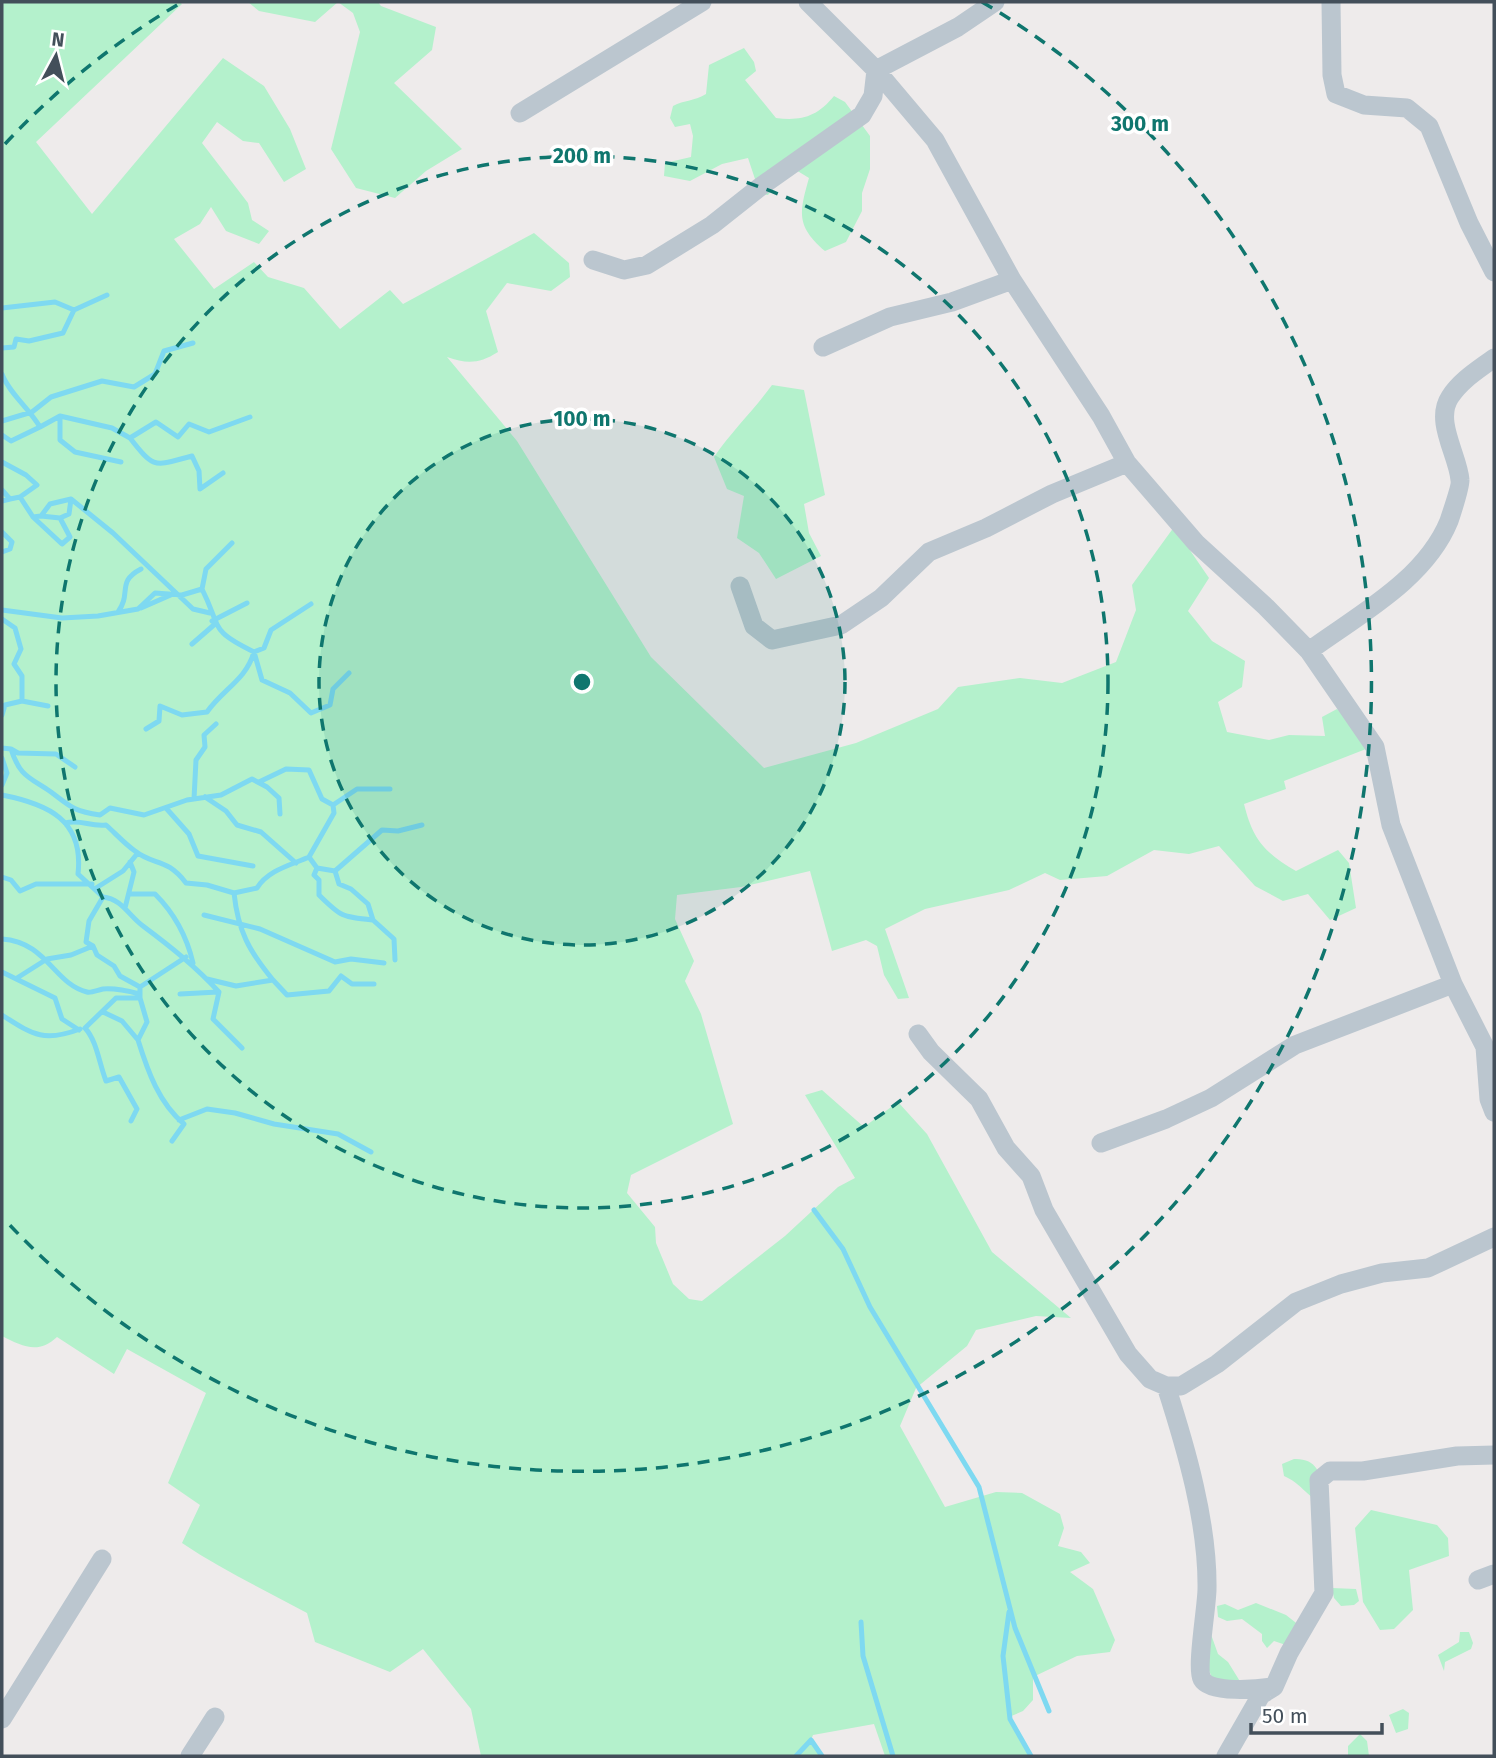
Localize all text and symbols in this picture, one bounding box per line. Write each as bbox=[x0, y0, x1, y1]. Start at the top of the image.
north arrow bbox=[21, 21, 91, 91]
text: N bbox=[50, 27, 66, 52]
text: 300 m bbox=[1110, 111, 1169, 137]
text: 200 m bbox=[553, 143, 611, 169]
text: 100 m bbox=[553, 406, 611, 432]
centre of rings bbox=[570, 670, 594, 694]
scale bar bbox=[1251, 1692, 1382, 1736]
text: 50 m bbox=[1262, 1703, 1308, 1729]

